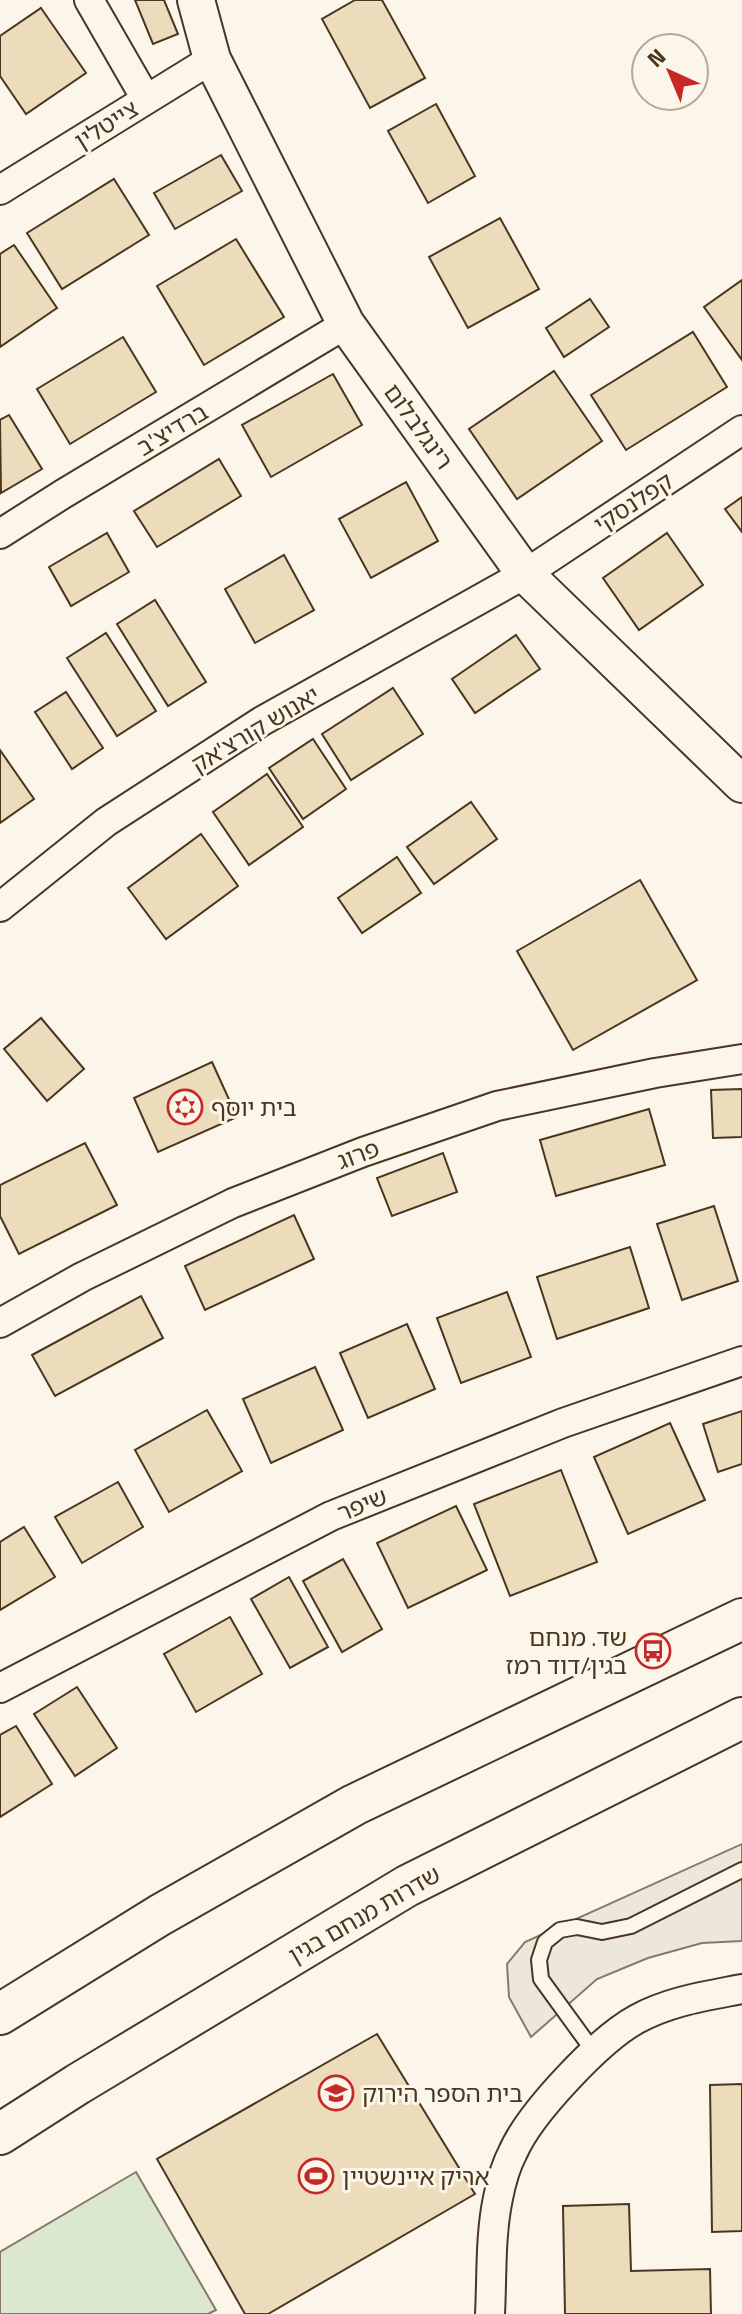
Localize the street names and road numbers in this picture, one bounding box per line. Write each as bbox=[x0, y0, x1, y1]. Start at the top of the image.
street label: צייטלין bbox=[67, 90, 145, 158]
street label: רינגלבלום bbox=[375, 376, 463, 476]
street label: ברדיצ'ב bbox=[129, 394, 215, 464]
street label: קפלנסקי bbox=[586, 463, 680, 541]
street label: יאנוש קורצ'אק bbox=[184, 676, 326, 782]
street label: פרוג bbox=[332, 1130, 384, 1178]
street label: שיפר bbox=[332, 1478, 392, 1530]
street label: שדרות מנחם בגין bbox=[281, 1856, 447, 1972]

